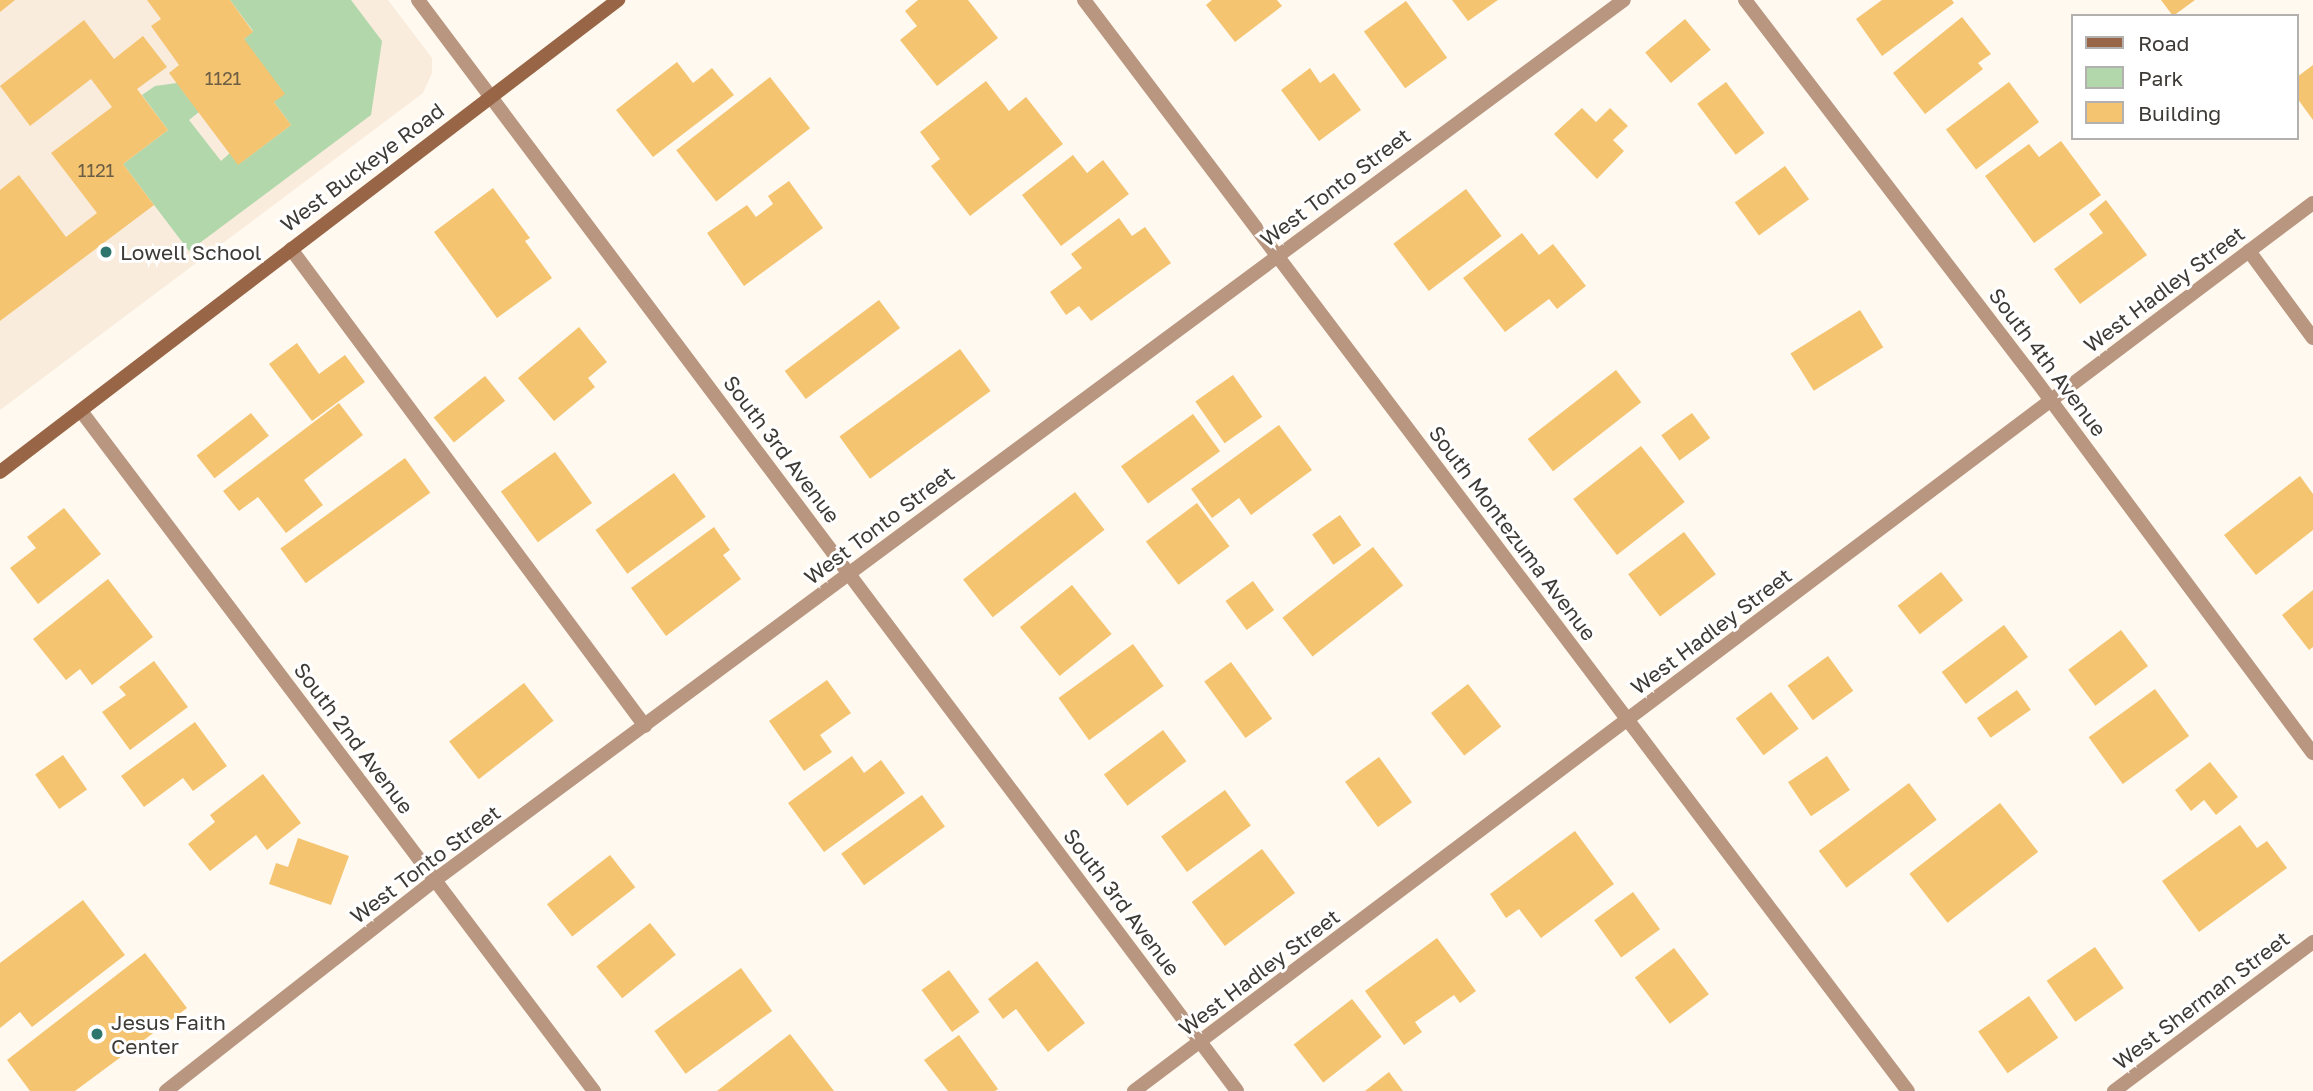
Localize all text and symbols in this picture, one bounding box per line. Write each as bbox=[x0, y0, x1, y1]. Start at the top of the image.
legend bbox=[2072, 14, 2299, 140]
text: Road bbox=[2138, 30, 2189, 56]
text: Park bbox=[2138, 65, 2183, 91]
house number: 1121 bbox=[205, 67, 241, 89]
street label: West Buckeye Road bbox=[275, 97, 449, 237]
text: Building bbox=[2138, 100, 2221, 126]
street label: West Tonto Street bbox=[1255, 122, 1415, 252]
house number: 1121 bbox=[78, 159, 114, 181]
street label: West Hadley Street bbox=[2079, 220, 2249, 358]
place label: Lowell School bbox=[120, 239, 262, 265]
marker: Lowell School bbox=[98, 244, 114, 260]
street label: South 4th Avenue bbox=[1984, 283, 2112, 441]
street label: South 3rd Avenue bbox=[718, 370, 846, 528]
street label: South Montezuma Avenue bbox=[1424, 421, 1602, 645]
street label: West Tonto Street bbox=[799, 460, 959, 590]
street label: West Hadley Street bbox=[1626, 562, 1796, 700]
street label: South 2nd Avenue bbox=[289, 657, 419, 819]
street label: West Tonto Street bbox=[345, 799, 505, 929]
street label: South 3rd Avenue bbox=[1058, 823, 1186, 981]
street label: West Hadley Street bbox=[1174, 903, 1344, 1041]
street label: West Sherman Street bbox=[2108, 926, 2294, 1074]
place label: Jesus Faith Center bbox=[111, 1009, 226, 1059]
marker: Jesus Faith Center bbox=[89, 1026, 105, 1042]

